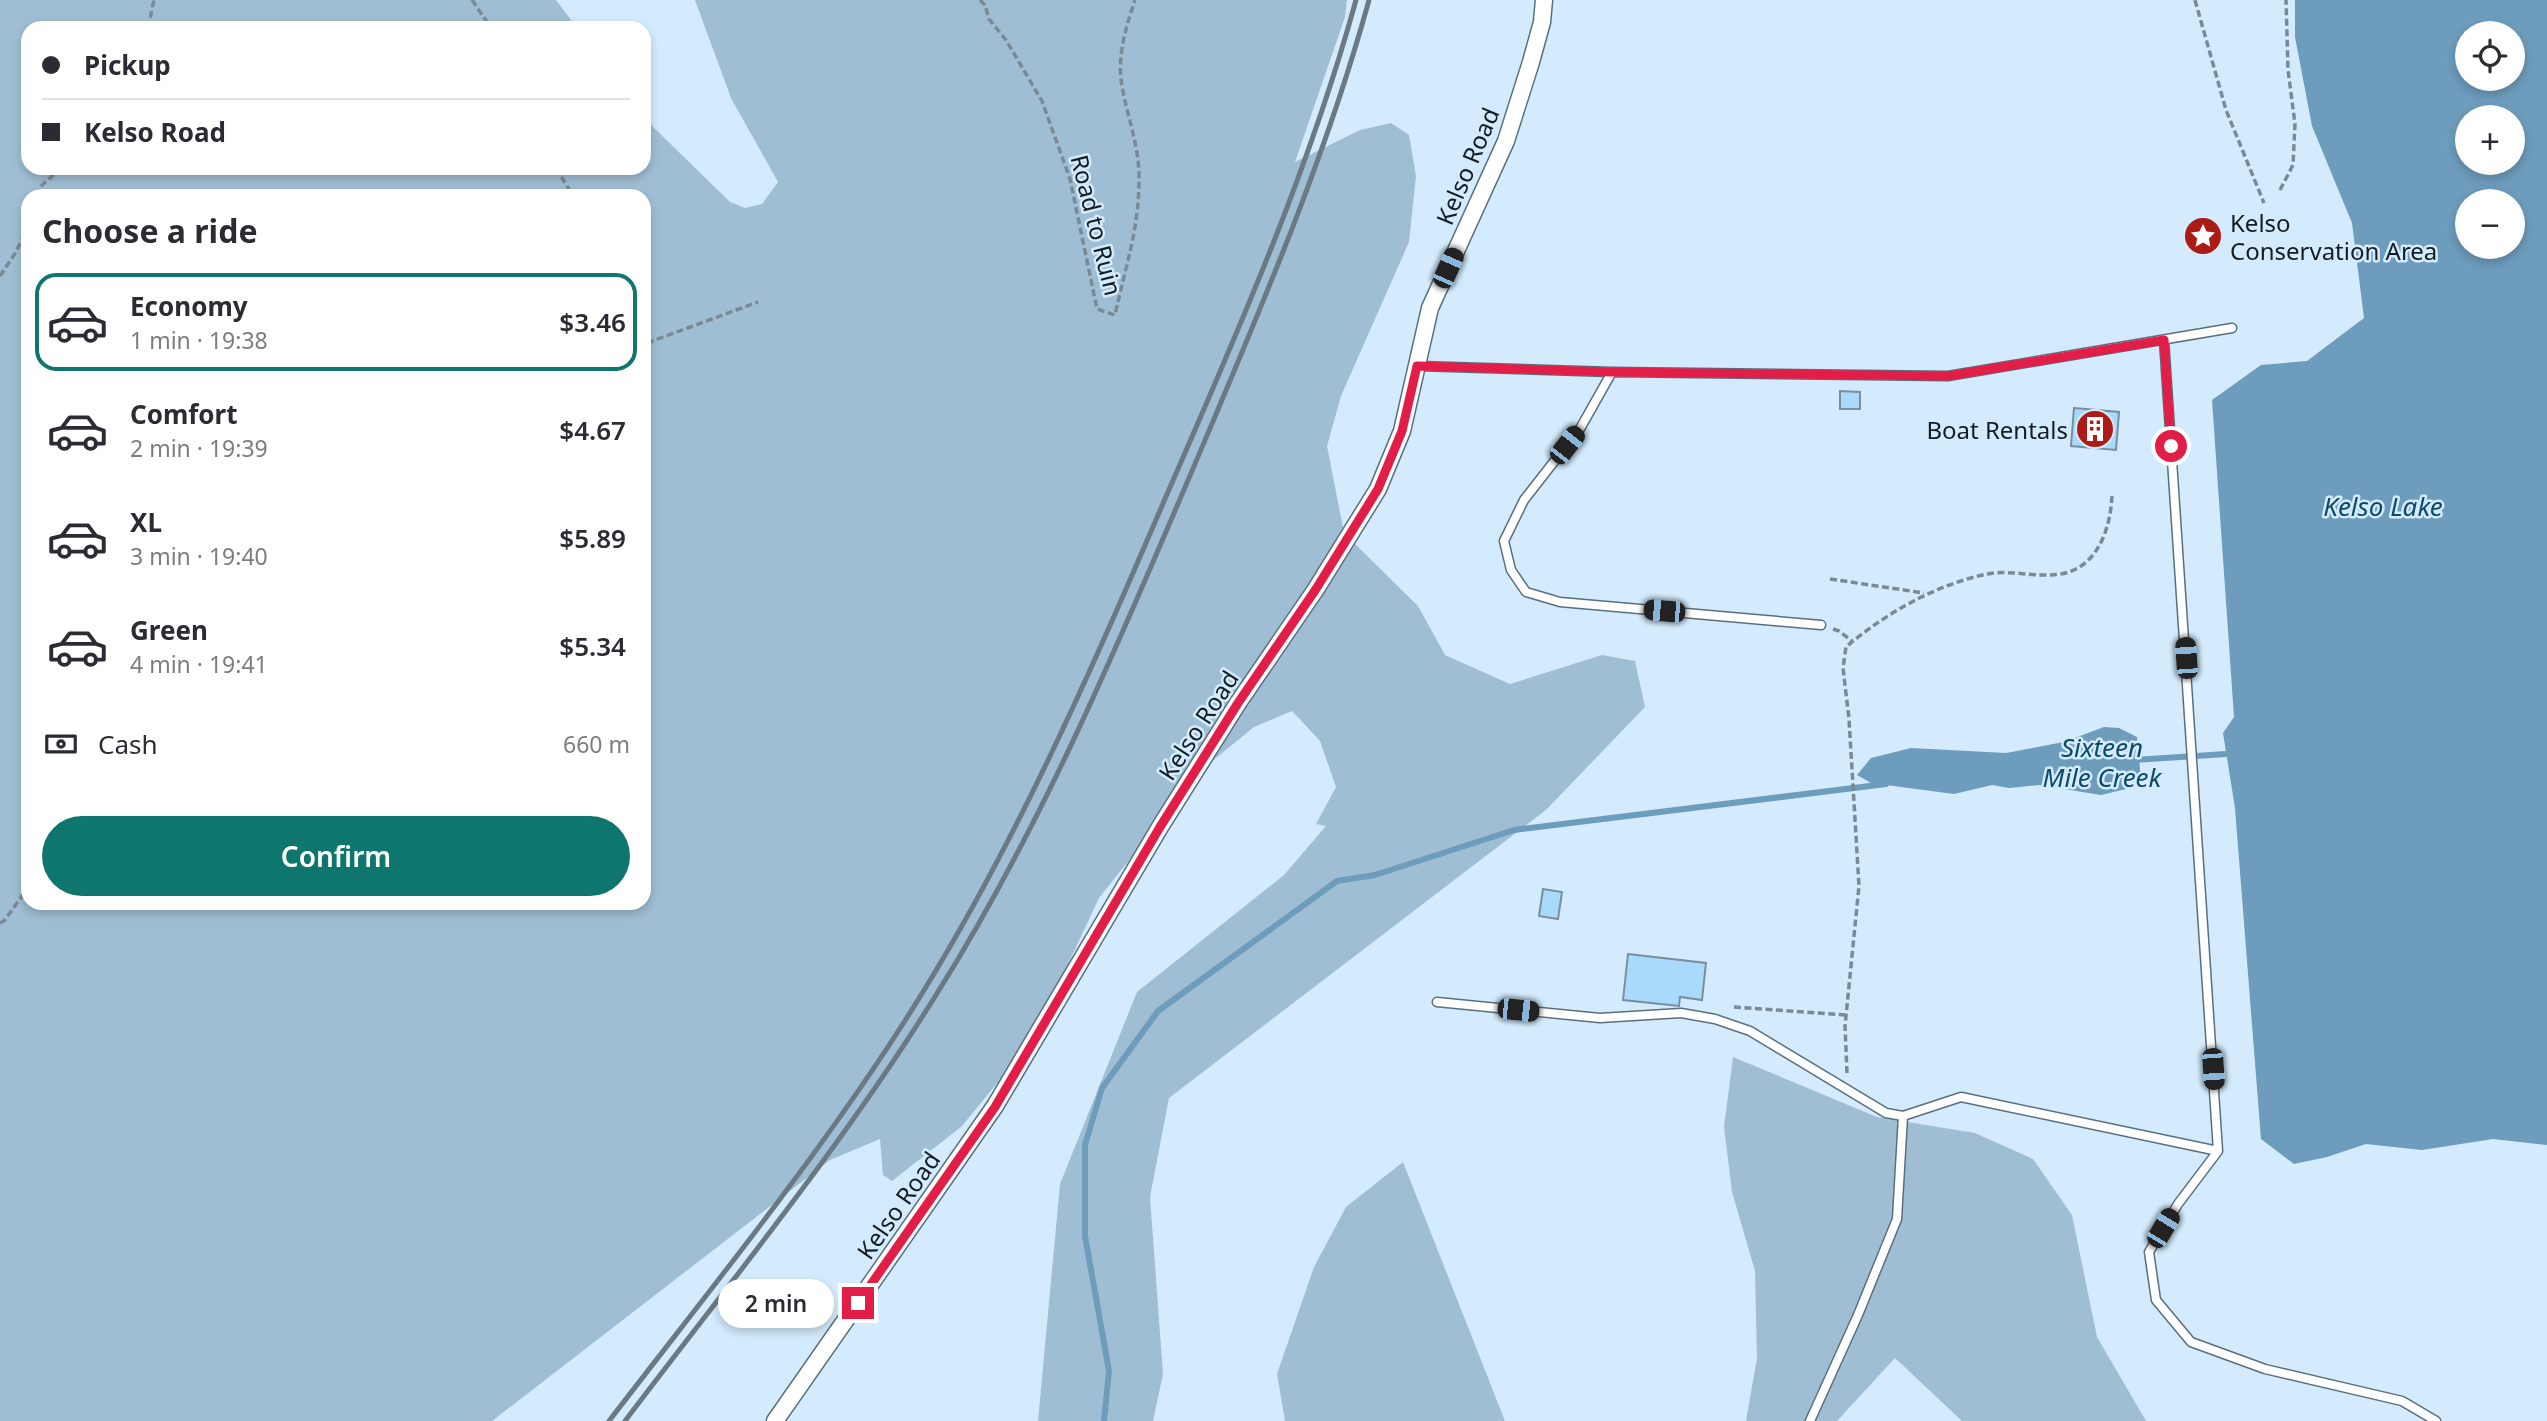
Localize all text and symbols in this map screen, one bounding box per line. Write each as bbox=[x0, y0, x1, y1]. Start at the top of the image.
map controls bbox=[2455, 21, 2525, 259]
button: locate bbox=[2455, 21, 2525, 91]
text: Pickup bbox=[84, 47, 171, 83]
street label: Kelso Road bbox=[1427, 102, 1507, 230]
button: + bbox=[2455, 105, 2525, 175]
text: Kelso Road bbox=[84, 114, 226, 150]
street label: Road to Ruin bbox=[1064, 151, 1130, 299]
button: − bbox=[2455, 189, 2525, 259]
place label: Kelso Conservation Area bbox=[2230, 206, 2437, 267]
text: Choose a ride bbox=[42, 209, 258, 252]
place icon: Kelso Conservation Area bbox=[2182, 215, 2224, 257]
car bbox=[1430, 245, 1467, 291]
text: Economy bbox=[130, 288, 248, 324]
icon: car bbox=[46, 291, 109, 354]
text: $3.46 bbox=[559, 304, 626, 340]
text: 1 min · 19:38 bbox=[130, 324, 268, 356]
text: Comfort bbox=[130, 396, 238, 432]
icon: car bbox=[46, 399, 109, 462]
building icon: Boat Rentals bbox=[2074, 408, 2116, 450]
text: $4.67 bbox=[559, 412, 626, 448]
place label: Boat Rentals bbox=[1926, 413, 2068, 446]
car bbox=[1546, 422, 1589, 468]
route start bbox=[2155, 430, 2187, 462]
text: 2 min · 19:39 bbox=[130, 432, 268, 464]
water label: Kelso Lake bbox=[2323, 488, 2443, 524]
text: XL bbox=[130, 504, 162, 540]
icon: car bbox=[46, 507, 109, 570]
text: $5.89 bbox=[559, 520, 626, 556]
text: 3 min · 19:40 bbox=[130, 540, 268, 572]
car bbox=[1643, 599, 1686, 623]
text: Green bbox=[130, 612, 208, 648]
icon: car bbox=[46, 615, 109, 678]
text: $5.34 bbox=[559, 628, 626, 664]
car bbox=[2175, 636, 2198, 680]
text: 4 min · 19:41 bbox=[130, 648, 268, 680]
street label: Kelso Road bbox=[1150, 664, 1246, 786]
icon: cash bbox=[42, 725, 80, 763]
text: Cash bbox=[98, 726, 158, 762]
text: 660 m bbox=[563, 728, 630, 760]
water label: Sixteen Mile Creek bbox=[2043, 729, 2163, 795]
button: Confirm bbox=[42, 816, 630, 896]
car bbox=[1497, 997, 1540, 1023]
car bbox=[2202, 1047, 2225, 1091]
street label: Kelso Road bbox=[849, 1145, 947, 1265]
car bbox=[2144, 1205, 2183, 1251]
callout: 2 min bbox=[718, 1278, 834, 1328]
text: 2 min bbox=[745, 1287, 807, 1319]
route end bbox=[842, 1287, 874, 1319]

